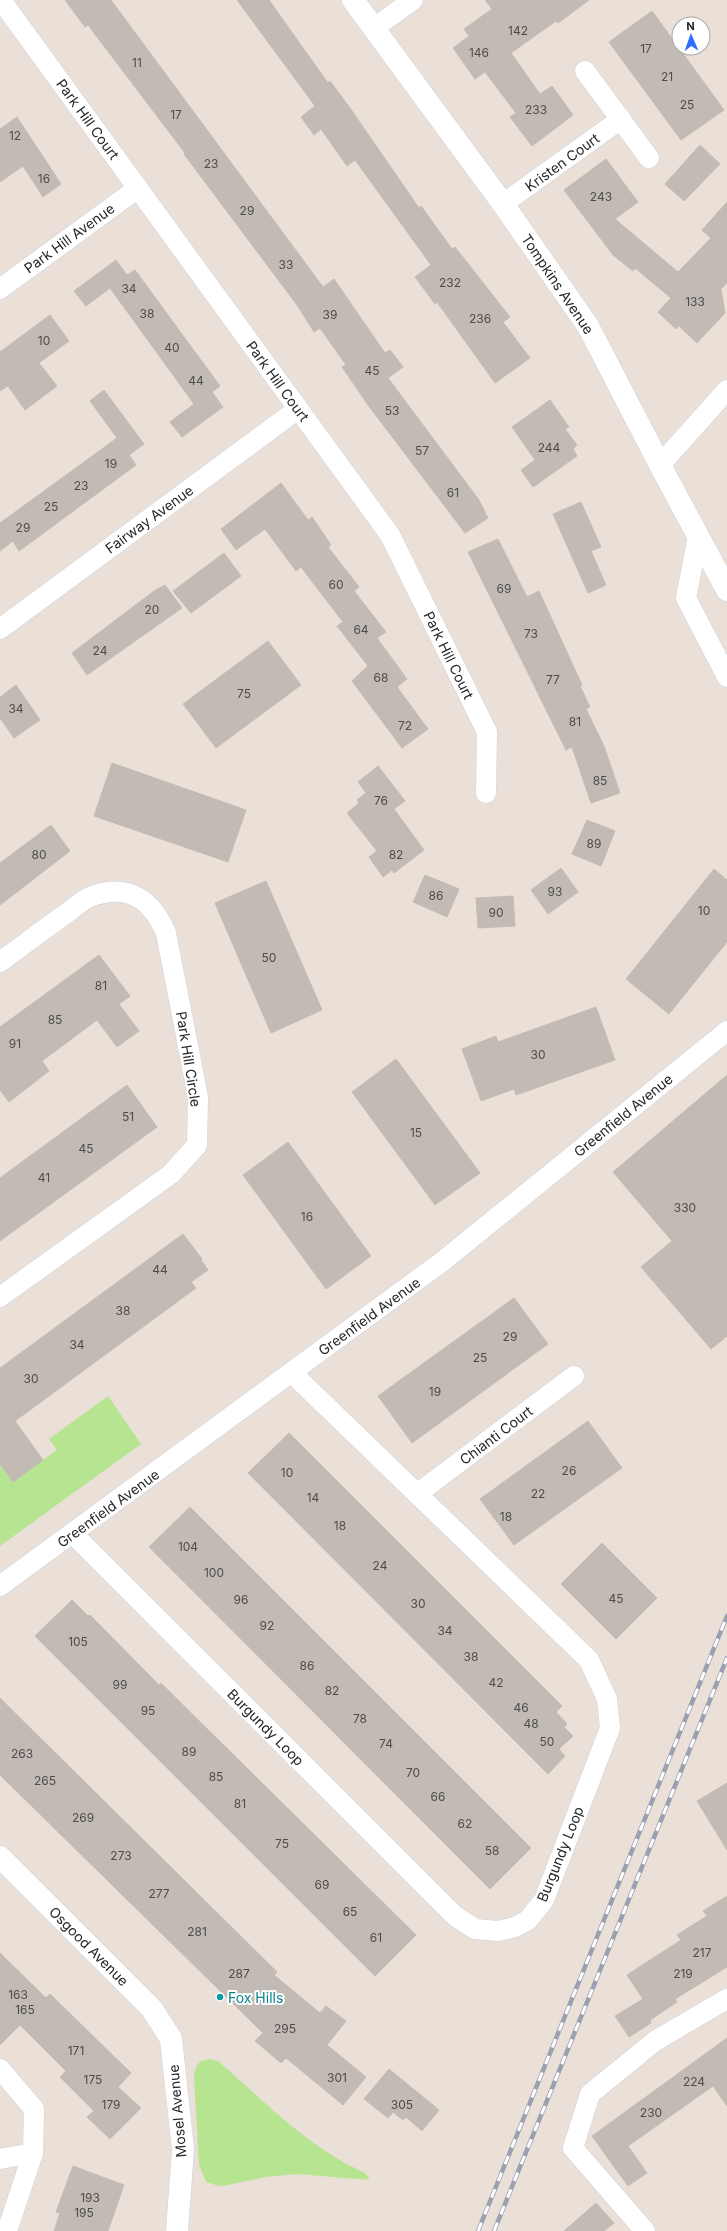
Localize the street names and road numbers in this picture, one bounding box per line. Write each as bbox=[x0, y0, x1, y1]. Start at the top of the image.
street label: Park Hill Court bbox=[53, 75, 123, 163]
street label: Kristen Court bbox=[522, 129, 603, 195]
street label: Park Hill Avenue bbox=[20, 199, 118, 277]
street label: Tompkins Avenue bbox=[518, 231, 598, 337]
street label: Park Hill Court bbox=[243, 337, 313, 425]
street label: Fairway Avenue bbox=[102, 481, 196, 557]
street label: Park Hill Court bbox=[420, 608, 478, 702]
street label: Park Hill Circle bbox=[173, 1010, 205, 1108]
street label: Greenfield Avenue bbox=[570, 1070, 676, 1160]
street label: Greenfield Avenue bbox=[315, 1273, 423, 1359]
street label: Chianti Court bbox=[456, 1402, 536, 1468]
street label: Greenfield Avenue bbox=[54, 1465, 162, 1551]
street label: Burgundy Loop bbox=[224, 1685, 308, 1769]
street label: Burgundy Loop bbox=[533, 1804, 587, 1904]
street label: Osgood Avenue bbox=[46, 1903, 132, 1989]
street label: Mosel Avenue bbox=[164, 2064, 190, 2158]

